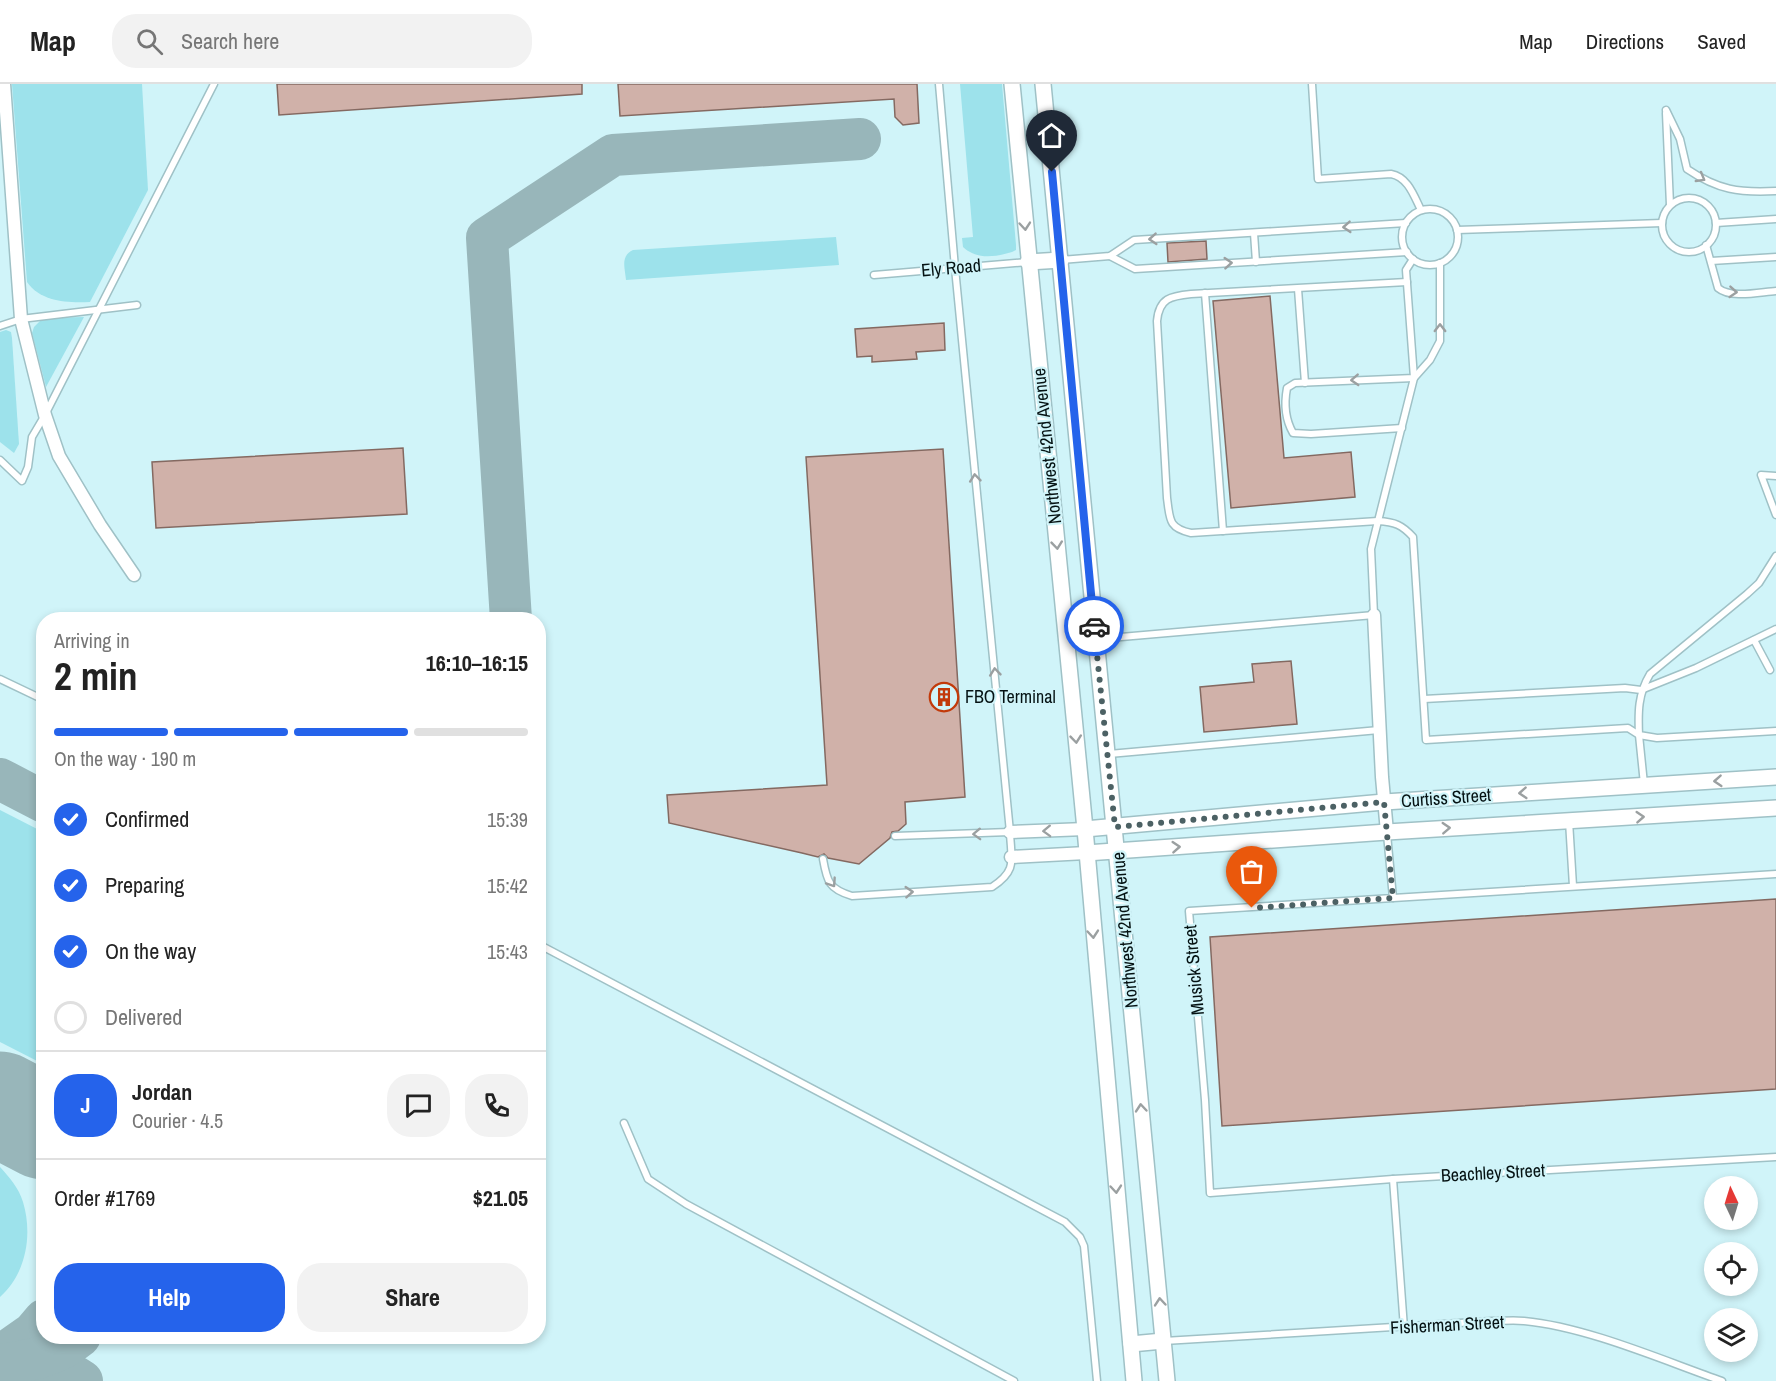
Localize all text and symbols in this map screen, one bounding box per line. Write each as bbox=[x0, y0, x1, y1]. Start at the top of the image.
search box bbox=[112, 14, 532, 68]
text: Map bbox=[30, 22, 76, 60]
icon: search bbox=[133, 25, 166, 58]
text: Search here bbox=[181, 26, 279, 56]
text: Map bbox=[1519, 27, 1553, 56]
text: Directions bbox=[1586, 27, 1664, 56]
text: Saved bbox=[1697, 27, 1746, 56]
pin bbox=[1026, 110, 1077, 172]
icon: home bbox=[1035, 119, 1068, 152]
one-way arrow bbox=[1695, 170, 1705, 182]
one-way arrow bbox=[1343, 220, 1352, 233]
one-way arrow bbox=[1018, 221, 1031, 230]
one-way arrow bbox=[1148, 232, 1157, 245]
street label: Ely Road bbox=[920, 252, 982, 283]
one-way arrow bbox=[1224, 257, 1233, 270]
one-way arrow bbox=[1728, 285, 1737, 298]
one-way arrow bbox=[1434, 323, 1446, 332]
street label: Northwest 42nd Avenue bbox=[1026, 367, 1067, 525]
one-way arrow bbox=[1351, 374, 1360, 387]
one-way arrow bbox=[969, 473, 982, 483]
one-way arrow bbox=[1050, 541, 1063, 550]
courier bbox=[1064, 596, 1124, 656]
icon: car bbox=[1078, 610, 1111, 643]
text: Arriving in bbox=[54, 627, 130, 654]
text: 16:10–16:15 bbox=[426, 648, 528, 678]
text: 2 min bbox=[54, 650, 138, 702]
one-way arrow bbox=[989, 668, 1002, 677]
building icon: FBO Terminal bbox=[928, 681, 960, 713]
place label: FBO Terminal bbox=[965, 684, 1056, 709]
one-way arrow bbox=[1069, 735, 1082, 744]
text: On the way · 190 m bbox=[54, 745, 196, 772]
one-way arrow bbox=[1713, 774, 1722, 787]
street label: Curtiss Street bbox=[1400, 782, 1492, 813]
one-way arrow bbox=[1518, 786, 1528, 799]
icon: check bbox=[54, 803, 87, 836]
text: Confirmed bbox=[105, 804, 189, 834]
text: 15:39 bbox=[487, 806, 528, 833]
one-way arrow bbox=[1636, 810, 1645, 823]
one-way arrow bbox=[1441, 822, 1450, 835]
one-way arrow bbox=[1043, 824, 1052, 837]
one-way arrow bbox=[972, 827, 981, 840]
one-way arrow bbox=[1172, 840, 1181, 853]
pin bbox=[1226, 846, 1277, 908]
street label: Northwest 42nd Avenue bbox=[1105, 851, 1144, 1009]
icon: bag bbox=[1235, 855, 1268, 888]
icon: check bbox=[54, 869, 87, 902]
text: Preparing bbox=[105, 870, 184, 900]
text: 15:42 bbox=[487, 872, 528, 899]
one-way arrow bbox=[824, 876, 835, 887]
one-way arrow bbox=[905, 886, 914, 899]
street label: Musick Street bbox=[1177, 924, 1210, 1016]
one-way arrow bbox=[1086, 929, 1099, 938]
icon: check bbox=[54, 935, 87, 968]
text: On the way bbox=[105, 936, 196, 966]
text: 15:43 bbox=[487, 938, 528, 965]
text: Delivered bbox=[105, 1002, 182, 1032]
button: chat bbox=[387, 1074, 450, 1137]
button: phone bbox=[465, 1074, 528, 1137]
text: Jordan bbox=[132, 1077, 192, 1107]
text: J bbox=[80, 1090, 91, 1120]
one-way arrow bbox=[1135, 1103, 1148, 1112]
text: Courier · 4.5 bbox=[132, 1107, 223, 1134]
street label: Beachley Street bbox=[1440, 1157, 1546, 1188]
north arrow bbox=[1704, 1176, 1758, 1230]
map controls bbox=[1704, 1176, 1758, 1362]
text: Order #1769 bbox=[54, 1183, 155, 1213]
text: $21.05 bbox=[473, 1183, 528, 1213]
one-way arrow bbox=[1109, 1184, 1122, 1194]
button: locate bbox=[1704, 1242, 1758, 1296]
button: Help bbox=[54, 1263, 285, 1332]
button: Share bbox=[297, 1263, 528, 1332]
one-way arrow bbox=[1154, 1297, 1167, 1306]
button: layers bbox=[1704, 1308, 1758, 1362]
street label: Fisherman Street bbox=[1389, 1309, 1505, 1340]

